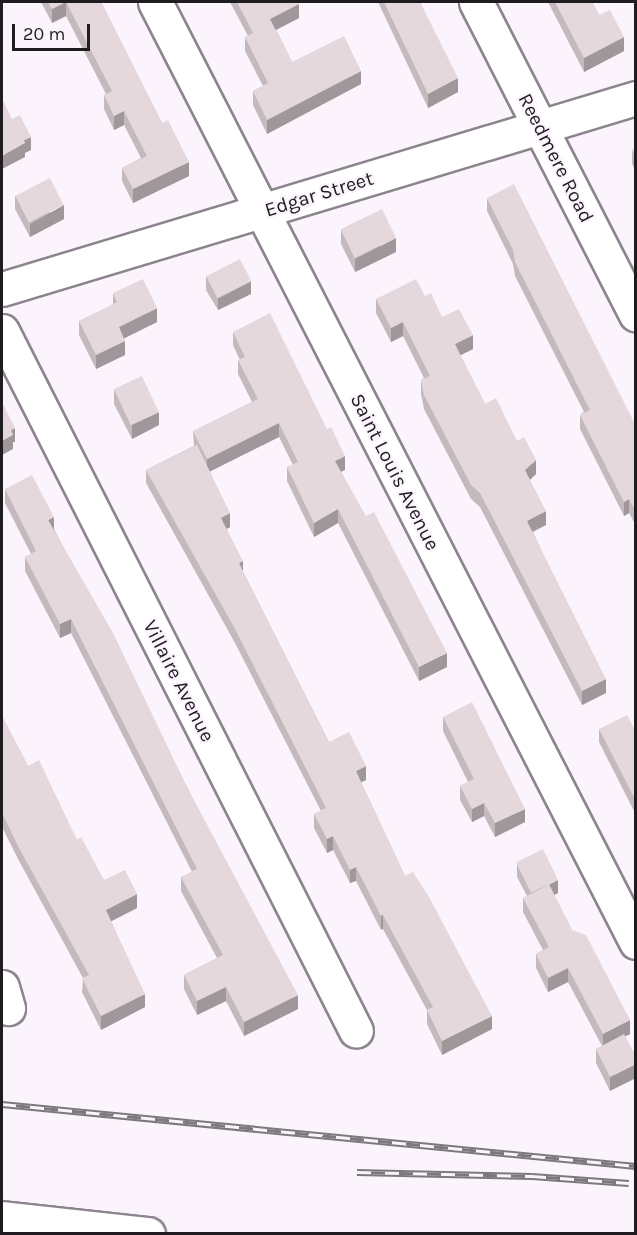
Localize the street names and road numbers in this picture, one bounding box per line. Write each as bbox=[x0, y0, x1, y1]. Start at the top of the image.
street label: Reedmere Road bbox=[513, 89, 599, 227]
street label: Edgar Street bbox=[262, 166, 376, 222]
street label: Saint Louis Avenue bbox=[345, 390, 445, 554]
street label: Villaire Avenue bbox=[138, 616, 220, 746]

